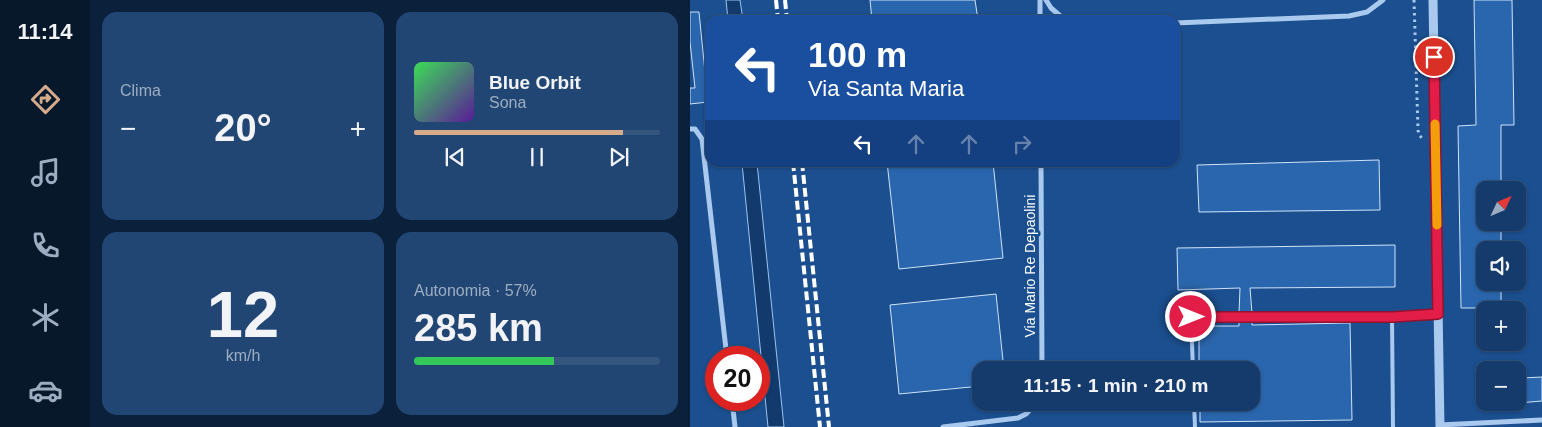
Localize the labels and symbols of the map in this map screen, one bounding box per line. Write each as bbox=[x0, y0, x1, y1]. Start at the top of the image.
pin bbox=[1413, 36, 1455, 78]
north arrow bbox=[1476, 181, 1526, 231]
street label: Via Mario Re Depaolini bbox=[1022, 195, 1038, 337]
position arrow bbox=[1164, 290, 1216, 342]
speed limit sign: 20 bbox=[705, 346, 770, 411]

